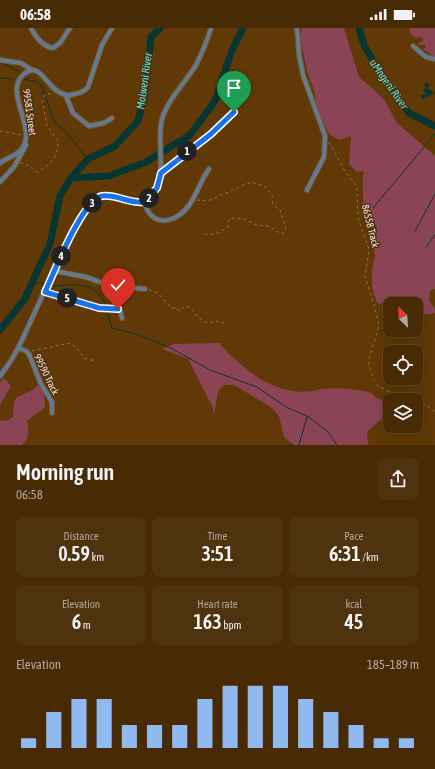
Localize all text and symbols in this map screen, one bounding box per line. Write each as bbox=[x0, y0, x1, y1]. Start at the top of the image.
text: 06:58 bbox=[20, 6, 51, 23]
water label: Molweni River bbox=[134, 51, 154, 110]
water label: uMngeni River bbox=[367, 57, 411, 112]
pin bbox=[217, 71, 251, 112]
icon: arrive bbox=[223, 77, 245, 99]
street label: 99581 Street bbox=[21, 88, 38, 136]
pin: 1 bbox=[177, 141, 197, 161]
text: 1 bbox=[184, 145, 190, 157]
pin: 2 bbox=[139, 188, 159, 208]
text: 2 bbox=[146, 192, 152, 204]
pin: 3 bbox=[82, 193, 102, 213]
text: 3 bbox=[89, 197, 95, 209]
street label: 86558 Track bbox=[360, 203, 381, 249]
pin: 4 bbox=[51, 246, 71, 266]
text: 4 bbox=[58, 250, 64, 262]
pin bbox=[101, 268, 135, 309]
icon: check bbox=[107, 274, 129, 296]
pin: 5 bbox=[57, 288, 77, 308]
text: 5 bbox=[64, 292, 70, 304]
north arrow bbox=[383, 297, 423, 337]
map controls bbox=[383, 297, 423, 433]
button: locate bbox=[383, 345, 423, 385]
street label: 99590 Track bbox=[32, 352, 61, 397]
button: layers bbox=[383, 393, 423, 433]
button: share bbox=[377, 458, 419, 500]
text: Morning run bbox=[16, 459, 114, 485]
text: 06:58 bbox=[16, 487, 43, 502]
text: Distance bbox=[64, 530, 99, 542]
text: Time bbox=[207, 530, 228, 542]
text: Pace bbox=[344, 530, 364, 542]
text: 0.59 bbox=[58, 542, 90, 565]
text: 3:51 bbox=[202, 542, 233, 565]
text: 6:31 bbox=[329, 542, 361, 565]
text: km bbox=[90, 551, 104, 563]
text: /km bbox=[361, 551, 379, 563]
text: Elevation bbox=[62, 598, 100, 610]
text: Heart rate bbox=[197, 598, 238, 610]
text: kcal bbox=[345, 598, 362, 610]
text: 6 bbox=[72, 610, 81, 633]
text: 163 bbox=[193, 610, 222, 633]
text: 45 bbox=[344, 610, 363, 633]
text: m bbox=[81, 619, 91, 631]
text: bpm bbox=[222, 619, 242, 631]
text: Elevation bbox=[16, 657, 61, 672]
text: 185–189 m bbox=[367, 657, 419, 672]

